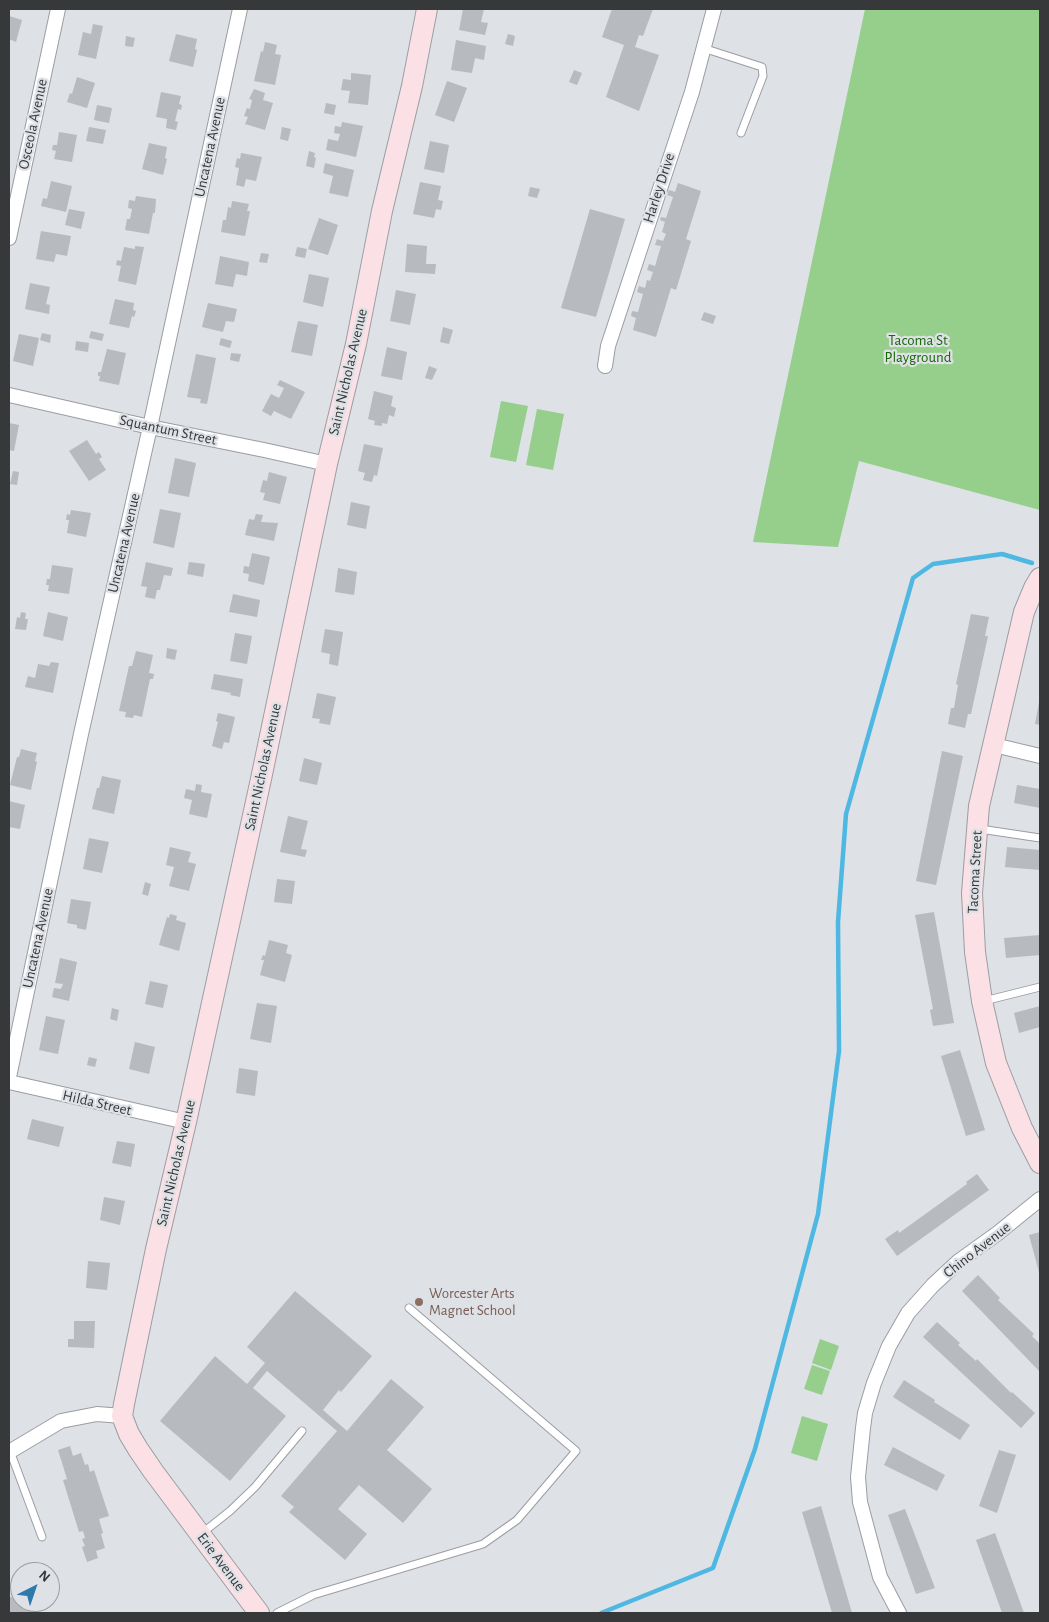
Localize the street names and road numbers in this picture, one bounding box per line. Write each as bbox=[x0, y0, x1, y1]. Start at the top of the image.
street label: Osceola Avenue bbox=[15, 77, 51, 171]
street label: Uncatena Avenue bbox=[191, 95, 229, 199]
street label: Harley Drive bbox=[639, 151, 679, 225]
street label: Saint Nicholas Avenue bbox=[325, 307, 371, 437]
street label: Squantum Street bbox=[118, 411, 218, 449]
street label: Uncatena Avenue bbox=[104, 491, 144, 595]
street label: Saint Nicholas Avenue bbox=[241, 702, 285, 832]
street label: Tacoma Street bbox=[964, 830, 986, 914]
street label: Uncatena Avenue bbox=[19, 886, 57, 990]
street label: Hilda Street bbox=[61, 1086, 133, 1120]
street label: Saint Nicholas Avenue bbox=[153, 1098, 199, 1228]
street label: Chino Avenue bbox=[940, 1218, 1014, 1282]
street label: Erie Avenue bbox=[193, 1529, 249, 1595]

